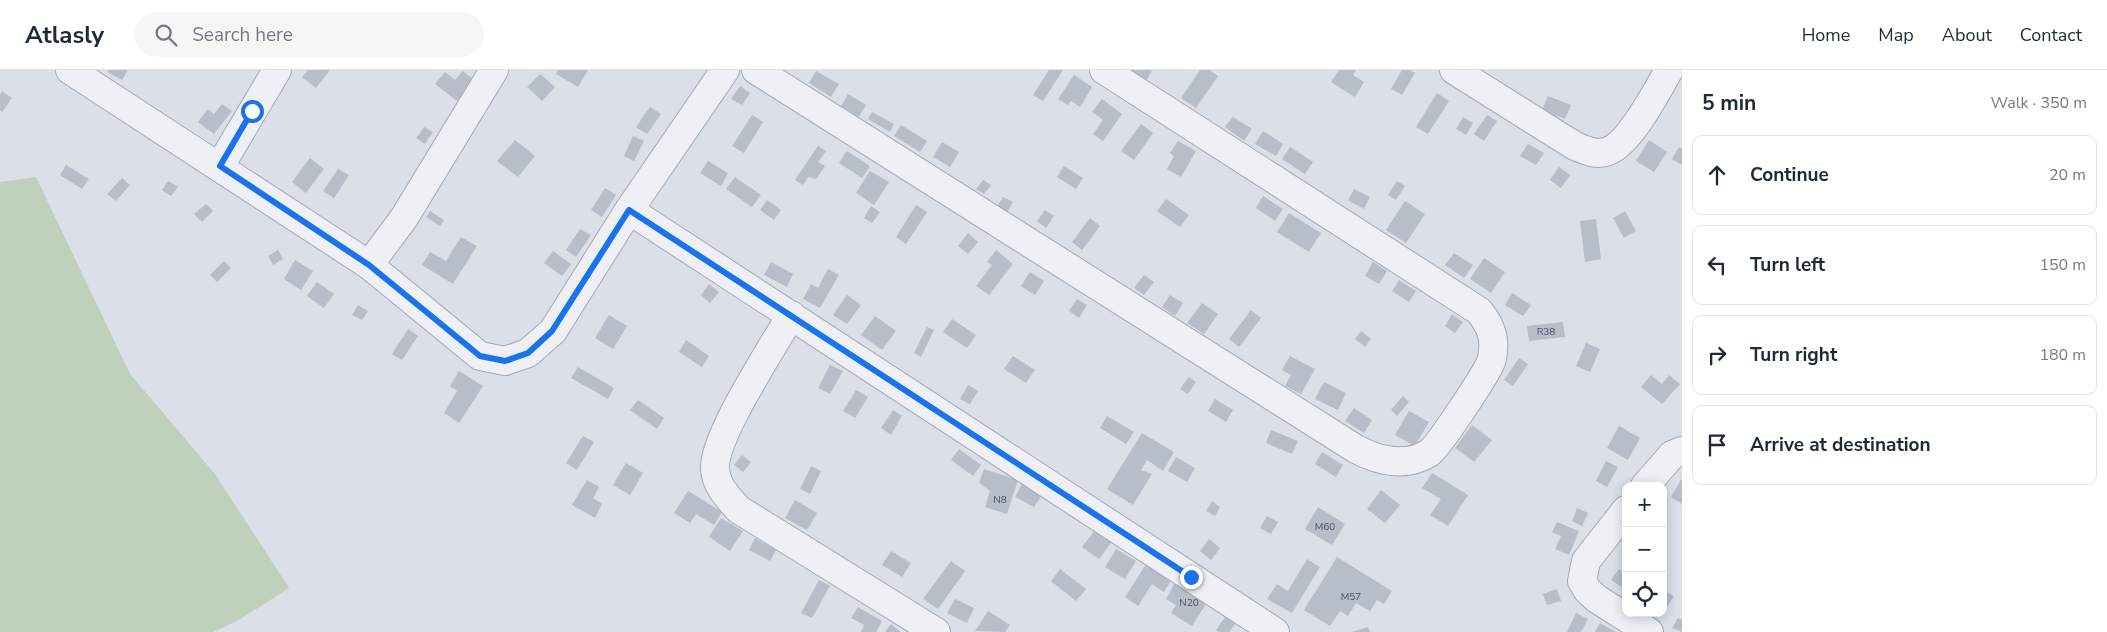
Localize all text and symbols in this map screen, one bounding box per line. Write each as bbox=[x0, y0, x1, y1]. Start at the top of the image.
search box bbox=[134, 12, 484, 57]
text: Atlasly bbox=[25, 19, 104, 51]
icon: search bbox=[152, 21, 180, 49]
text: Search here bbox=[192, 22, 293, 48]
text: Home bbox=[1802, 23, 1850, 47]
text: Map bbox=[1878, 23, 1914, 47]
text: About bbox=[1942, 23, 1992, 47]
text: Contact bbox=[2020, 23, 2082, 47]
text: 5 min bbox=[1702, 89, 1756, 117]
text: Walk · 350 m bbox=[1991, 92, 2087, 114]
route start bbox=[241, 100, 264, 123]
icon: ahead bbox=[1703, 161, 1731, 189]
text: Continue bbox=[1750, 162, 1829, 188]
text: 20 m bbox=[2049, 164, 2086, 186]
icon: left bbox=[1703, 251, 1731, 279]
text: Turn left bbox=[1750, 252, 1825, 278]
text: 150 m bbox=[2039, 254, 2086, 276]
house number: R38 bbox=[1537, 325, 1555, 339]
icon: right bbox=[1703, 341, 1731, 369]
text: Turn right bbox=[1750, 342, 1837, 368]
text: 180 m bbox=[2039, 344, 2086, 366]
icon: arrive bbox=[1703, 431, 1731, 459]
text: Arrive at destination bbox=[1750, 432, 1931, 458]
map controls bbox=[1622, 482, 1667, 617]
button: + bbox=[1622, 482, 1667, 527]
house number: N8 bbox=[993, 493, 1007, 507]
house number: M60 bbox=[1315, 520, 1335, 534]
button: − bbox=[1622, 527, 1667, 572]
route end bbox=[1180, 566, 1203, 589]
button: locate bbox=[1622, 572, 1667, 617]
house number: M57 bbox=[1341, 590, 1361, 604]
house number: N20 bbox=[1179, 596, 1199, 610]

